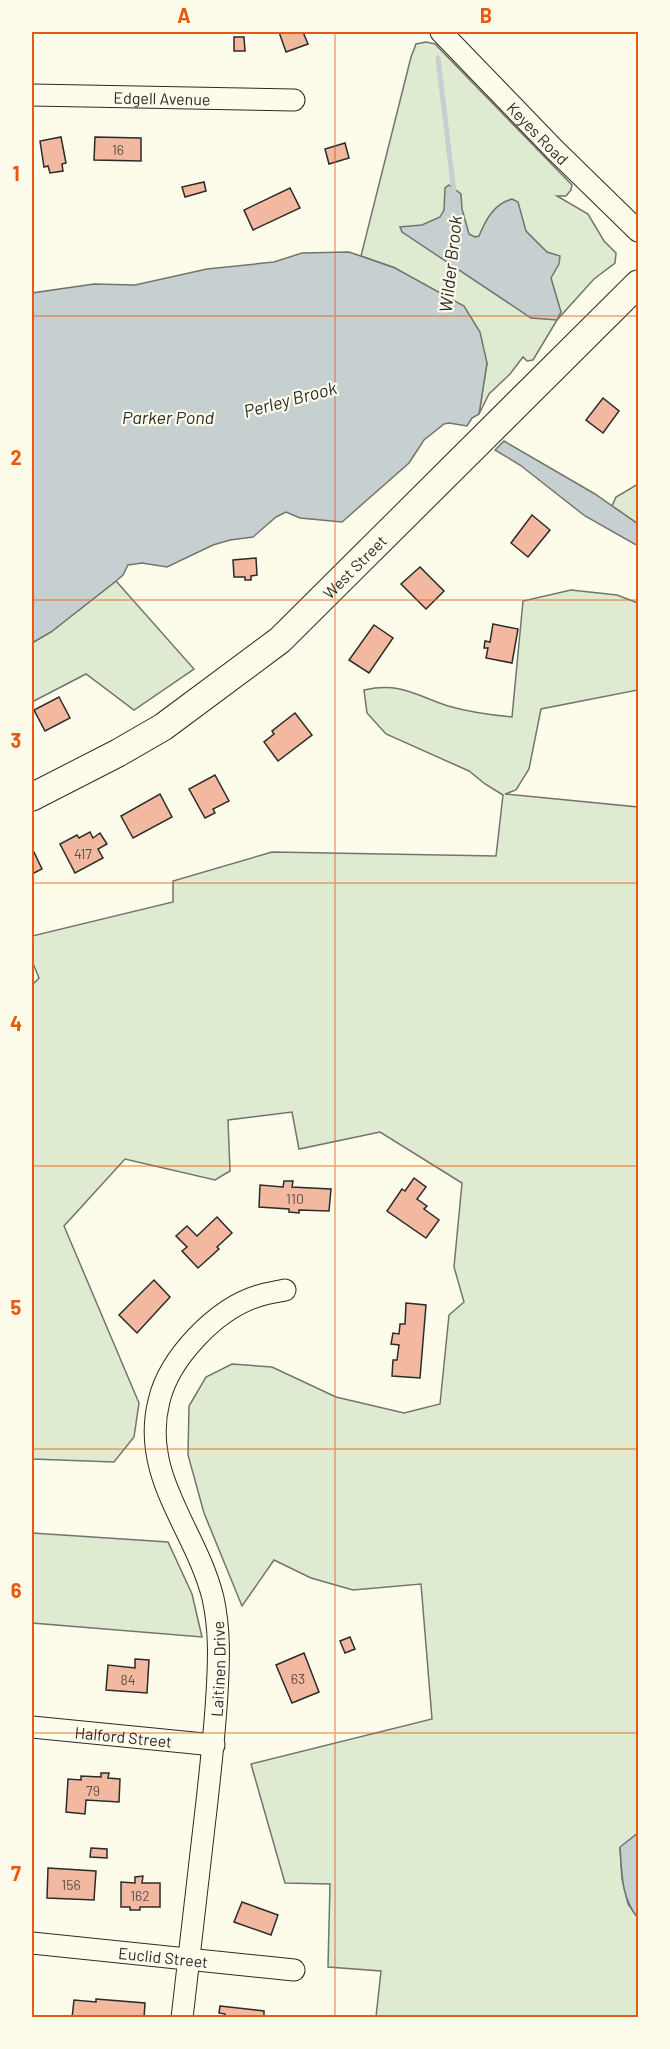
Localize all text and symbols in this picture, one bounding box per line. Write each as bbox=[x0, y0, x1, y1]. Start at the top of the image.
text: A bbox=[177, 3, 191, 27]
text: B bbox=[480, 3, 492, 27]
street label: Edgell Avenue bbox=[113, 87, 211, 108]
street label: Keyes Road bbox=[504, 97, 573, 168]
house number: 16 bbox=[112, 141, 124, 158]
text: 1 bbox=[12, 161, 20, 185]
water label: Wilder Brook bbox=[434, 214, 466, 314]
water label: Perley Brook bbox=[241, 376, 339, 422]
water label: Parker Pond bbox=[122, 406, 214, 428]
text: 2 bbox=[10, 445, 22, 469]
street label: West Street bbox=[318, 531, 390, 602]
text: 3 bbox=[11, 728, 21, 752]
house number: 417 bbox=[74, 845, 92, 862]
text: 4 bbox=[10, 1011, 22, 1035]
house number: 110 bbox=[286, 1190, 304, 1207]
text: 5 bbox=[11, 1295, 22, 1319]
text: 6 bbox=[11, 1578, 22, 1602]
street label: Laitinen Drive bbox=[206, 1620, 228, 1717]
house number: 63 bbox=[291, 1670, 305, 1687]
house number: 84 bbox=[120, 1671, 136, 1688]
street label: Halford Street bbox=[74, 1722, 173, 1750]
house number: 79 bbox=[86, 1782, 100, 1799]
text: 7 bbox=[11, 1861, 21, 1885]
house number: 156 bbox=[61, 1876, 81, 1893]
house number: 162 bbox=[130, 1887, 150, 1904]
street label: Euclid Street bbox=[118, 1942, 209, 1971]

